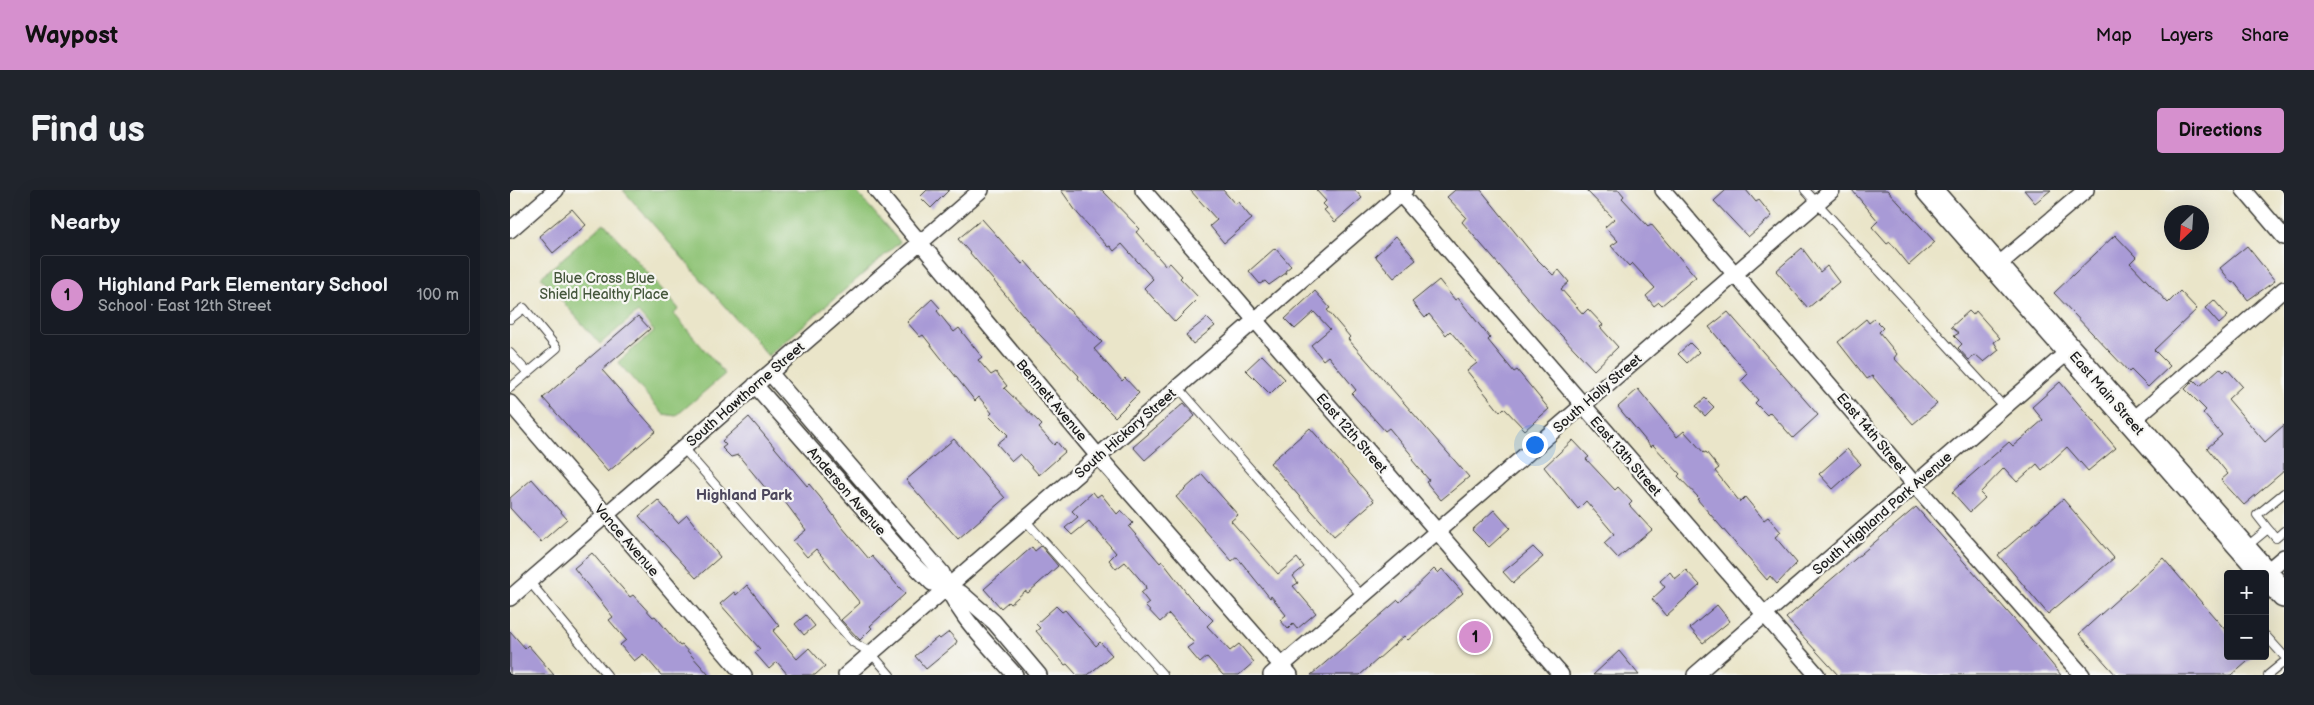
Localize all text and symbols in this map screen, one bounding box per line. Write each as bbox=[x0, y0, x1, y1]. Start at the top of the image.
text: Waypost bbox=[25, 21, 118, 50]
text: Map bbox=[2096, 25, 2132, 46]
text: Layers bbox=[2160, 25, 2213, 46]
text: Share bbox=[2241, 25, 2289, 46]
button: Directions bbox=[2157, 108, 2284, 153]
text: Find us bbox=[30, 109, 145, 152]
north arrow bbox=[2164, 205, 2209, 250]
text: Nearby bbox=[50, 210, 120, 235]
park label: Blue Cross Blue Shield Healthy Place bbox=[540, 270, 668, 303]
text: Highland Park Elementary School bbox=[98, 274, 388, 297]
text: 1 bbox=[64, 286, 70, 305]
text: 100 m bbox=[416, 286, 459, 305]
text: School · East 12th Street bbox=[98, 297, 271, 316]
street label: South Hawthorne Street bbox=[683, 338, 808, 450]
street label: East Main Street bbox=[2066, 348, 2148, 439]
street label: South Holly Street bbox=[1550, 350, 1646, 436]
street label: Bennett Avenue bbox=[1013, 356, 1091, 445]
street label: South Hickory Street bbox=[1071, 384, 1180, 482]
street label: East 12th Street bbox=[1312, 390, 1391, 477]
street label: East 14th Street bbox=[1833, 390, 1911, 478]
street label: East 13th Street bbox=[1586, 413, 1665, 500]
your location bbox=[1522, 432, 1548, 458]
street label: Anderson Avenue bbox=[804, 444, 890, 539]
street label: South Highland Park Avenue bbox=[1809, 448, 1955, 578]
district label: Highland Park bbox=[696, 486, 792, 505]
street label: Vance Avenue bbox=[591, 501, 663, 580]
map controls bbox=[2224, 570, 2269, 660]
button: + bbox=[2224, 570, 2269, 615]
button: − bbox=[2224, 615, 2269, 660]
pin: 1 bbox=[1459, 618, 1491, 656]

